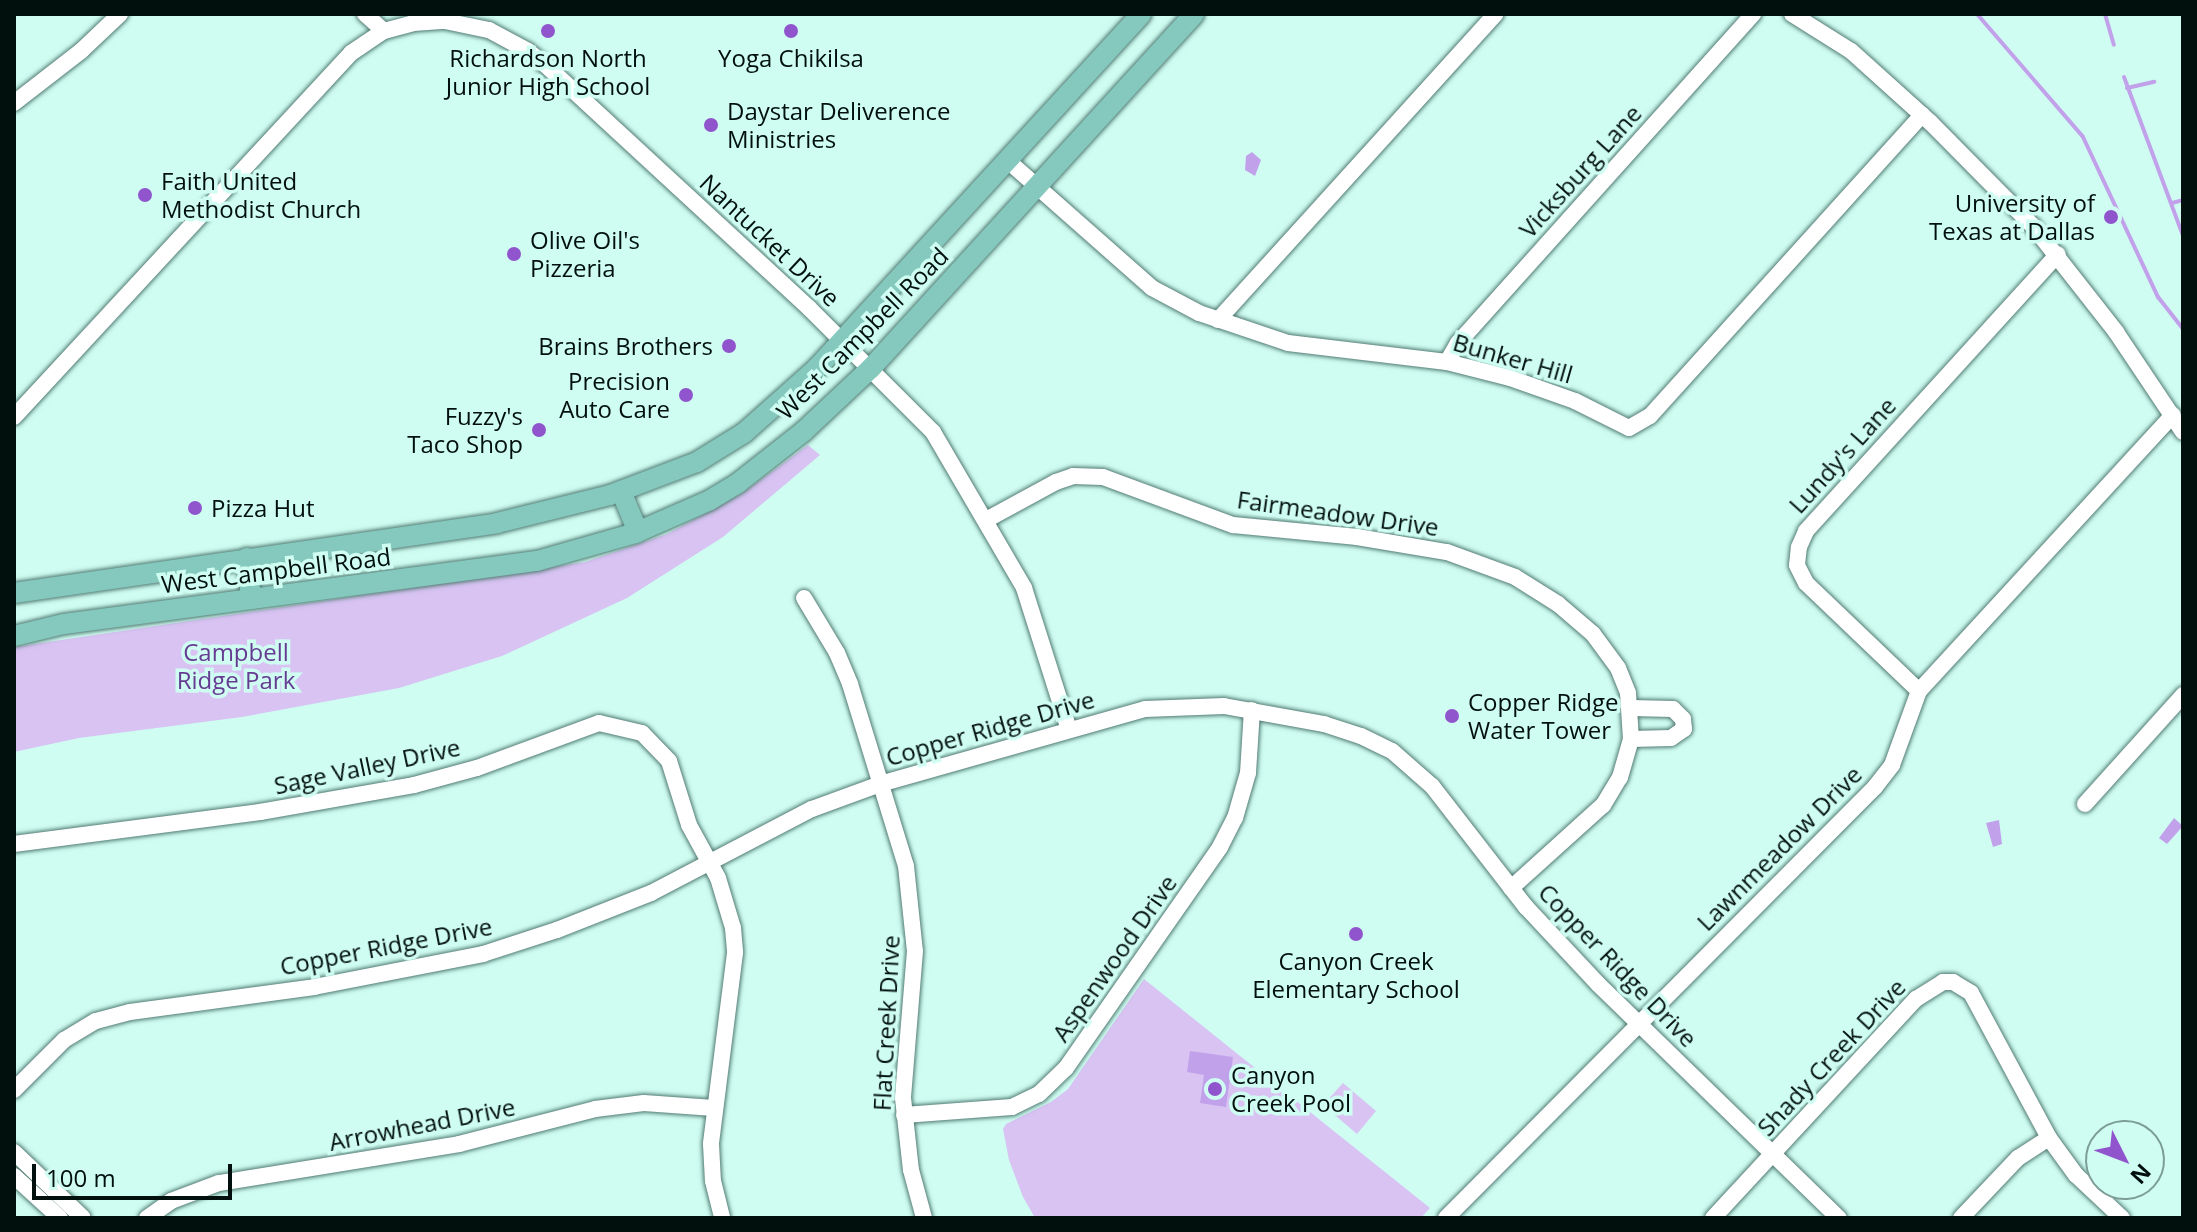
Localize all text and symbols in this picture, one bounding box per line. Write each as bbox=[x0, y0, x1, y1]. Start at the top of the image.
marker: Richardson North Junior High School bbox=[539, 22, 557, 40]
marker: Yoga Chikilsa bbox=[782, 22, 800, 40]
place label: Richardson North Junior High School bbox=[446, 44, 650, 100]
place label: Yoga Chikilsa bbox=[718, 44, 864, 72]
place label: Daystar Deliverence Ministries bbox=[727, 97, 951, 153]
street label: Vicksburg Lane bbox=[1513, 99, 1647, 243]
marker: Daystar Deliverence Ministries bbox=[702, 116, 720, 134]
place label: Faith United Methodist Church bbox=[161, 167, 361, 223]
street label: Nantucket Drive bbox=[694, 168, 846, 312]
marker: Faith United Methodist Church bbox=[136, 186, 154, 204]
place label: University of Texas at Dallas bbox=[1929, 189, 2095, 245]
marker: University of Texas at Dallas bbox=[2102, 208, 2120, 226]
place label: Olive Oil's Pizzeria bbox=[530, 226, 640, 282]
street label: West Campbell Road bbox=[770, 241, 954, 425]
marker: Olive Oil's Pizzeria bbox=[505, 245, 523, 263]
street label: Bunker Hill bbox=[1450, 327, 1576, 389]
place label: Brains Brothers bbox=[538, 332, 713, 360]
marker: Brains Brothers bbox=[720, 337, 738, 355]
place label: Precision Auto Care bbox=[559, 367, 670, 423]
marker: Precision Auto Care bbox=[677, 386, 695, 404]
street label: Lundy's Lane bbox=[1783, 391, 1901, 519]
place label: Fuzzy's Taco Shop bbox=[407, 402, 523, 458]
marker: Fuzzy's Taco Shop bbox=[530, 421, 548, 439]
street label: Fairmeadow Drive bbox=[1235, 485, 1441, 541]
place label: Pizza Hut bbox=[211, 494, 315, 522]
marker: Pizza Hut bbox=[186, 499, 204, 517]
street label: West Campbell Road bbox=[160, 542, 392, 598]
park label: Campbell Ridge Park bbox=[177, 638, 295, 694]
street label: Copper Ridge Drive bbox=[882, 684, 1098, 772]
place label: Copper Ridge Water Tower bbox=[1468, 688, 1619, 744]
marker: Copper Ridge Water Tower bbox=[1443, 707, 1461, 725]
street label: Sage Valley Drive bbox=[271, 732, 463, 800]
street label: Lawnmeadow Drive bbox=[1691, 760, 1867, 936]
street label: Aspenwood Drive bbox=[1046, 869, 1182, 1047]
street label: Copper Ridge Drive bbox=[1533, 877, 1703, 1053]
street label: Copper Ridge Drive bbox=[277, 911, 495, 981]
marker: Canyon Creek Elementary School bbox=[1347, 925, 1365, 943]
street label: Flat Creek Drive bbox=[867, 934, 905, 1112]
place label: Canyon Creek Elementary School bbox=[1252, 947, 1460, 1003]
street label: Shady Creek Drive bbox=[1751, 973, 1911, 1141]
place label: Canyon Creek Pool bbox=[1231, 1061, 1351, 1117]
marker: Canyon Creek Pool bbox=[1206, 1080, 1224, 1098]
street label: Arrowhead Drive bbox=[326, 1092, 518, 1156]
north arrow bbox=[2085, 1120, 2165, 1200]
scale bar bbox=[36, 1148, 236, 1198]
text: N bbox=[2124, 1158, 2158, 1191]
text: 100 m bbox=[46, 1161, 116, 1194]

